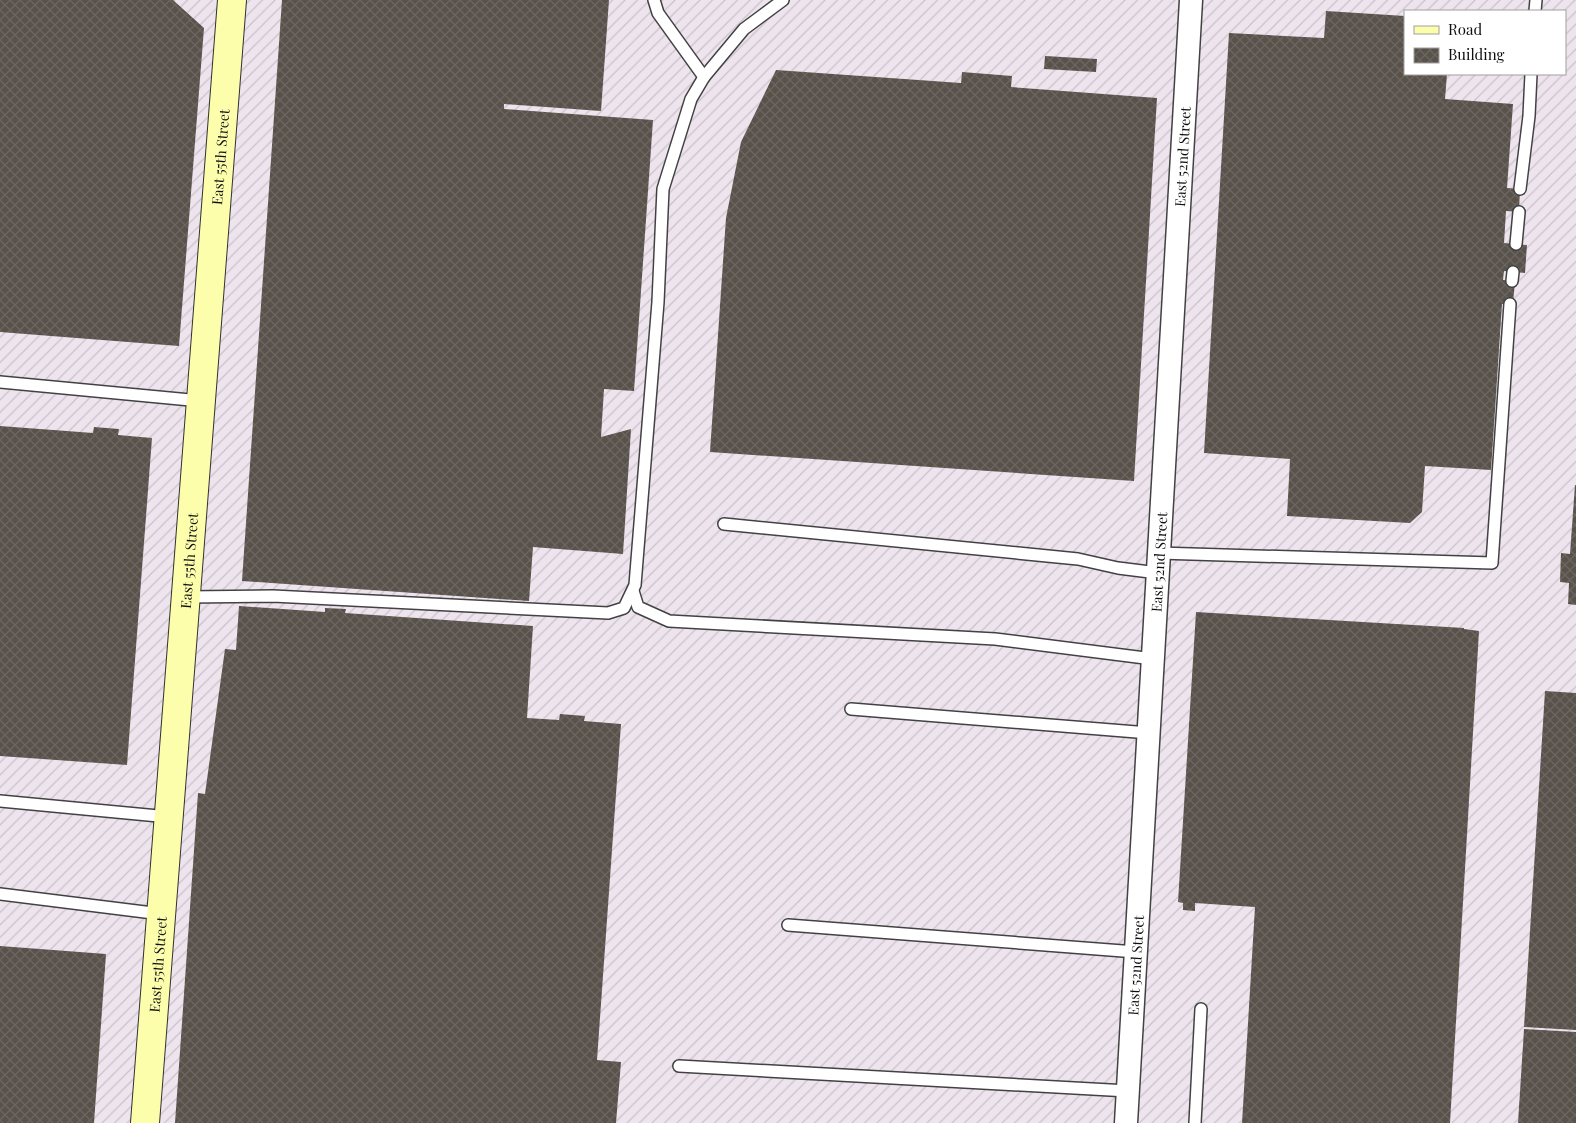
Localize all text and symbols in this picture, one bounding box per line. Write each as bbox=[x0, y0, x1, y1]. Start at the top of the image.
legend bbox=[1404, 10, 1566, 75]
text: Road bbox=[1448, 19, 1482, 39]
text: Building bbox=[1448, 44, 1505, 64]
street label: East 52nd Street bbox=[1170, 105, 1194, 207]
street label: East 55th Street bbox=[207, 107, 233, 205]
street label: East 52nd Street bbox=[1146, 510, 1171, 612]
street label: East 55th Street bbox=[175, 511, 202, 609]
street label: East 52nd Street bbox=[1123, 914, 1148, 1016]
street label: East 55th Street bbox=[144, 915, 171, 1013]

